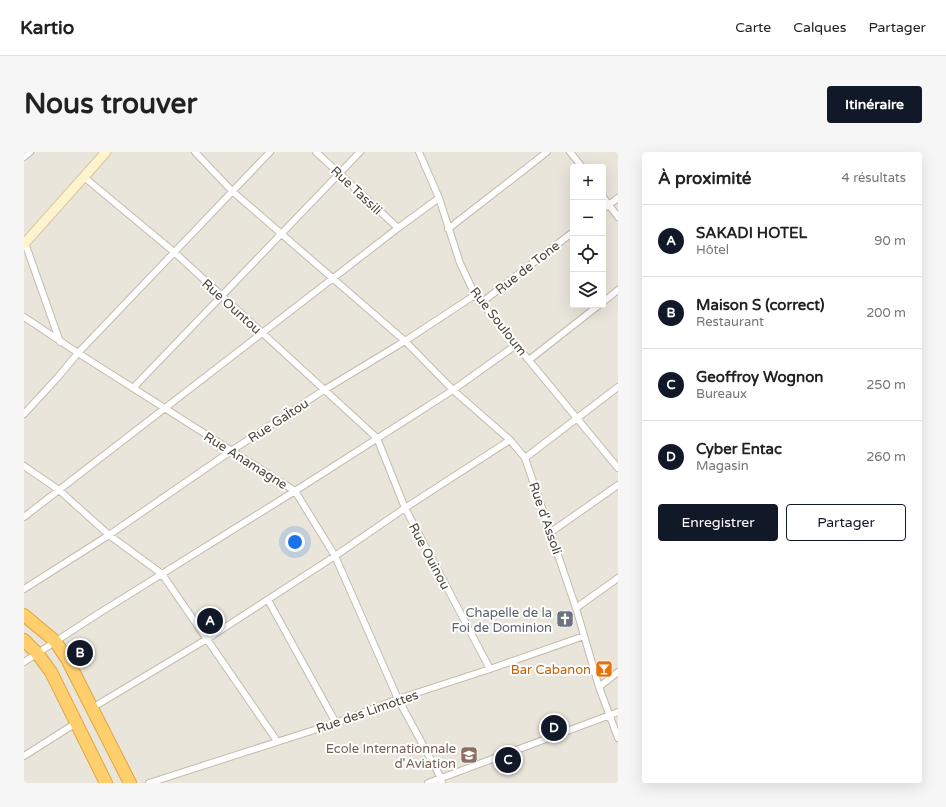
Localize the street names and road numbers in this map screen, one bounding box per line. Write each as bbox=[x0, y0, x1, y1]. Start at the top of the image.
street label: Rue Tassili bbox=[327, 163, 385, 219]
street label: Rue de Tone bbox=[492, 238, 563, 298]
street label: Rue Ountou bbox=[198, 276, 264, 338]
street label: Rue Souloum bbox=[466, 284, 530, 359]
street label: Rue GaÏtou bbox=[245, 395, 312, 446]
street label: Rue Anamagne bbox=[201, 429, 290, 493]
street label: Rue d'Assoli bbox=[525, 480, 565, 557]
street label: Rue Ouinou bbox=[405, 520, 453, 593]
street label: Rue des Limottes bbox=[314, 687, 421, 737]

